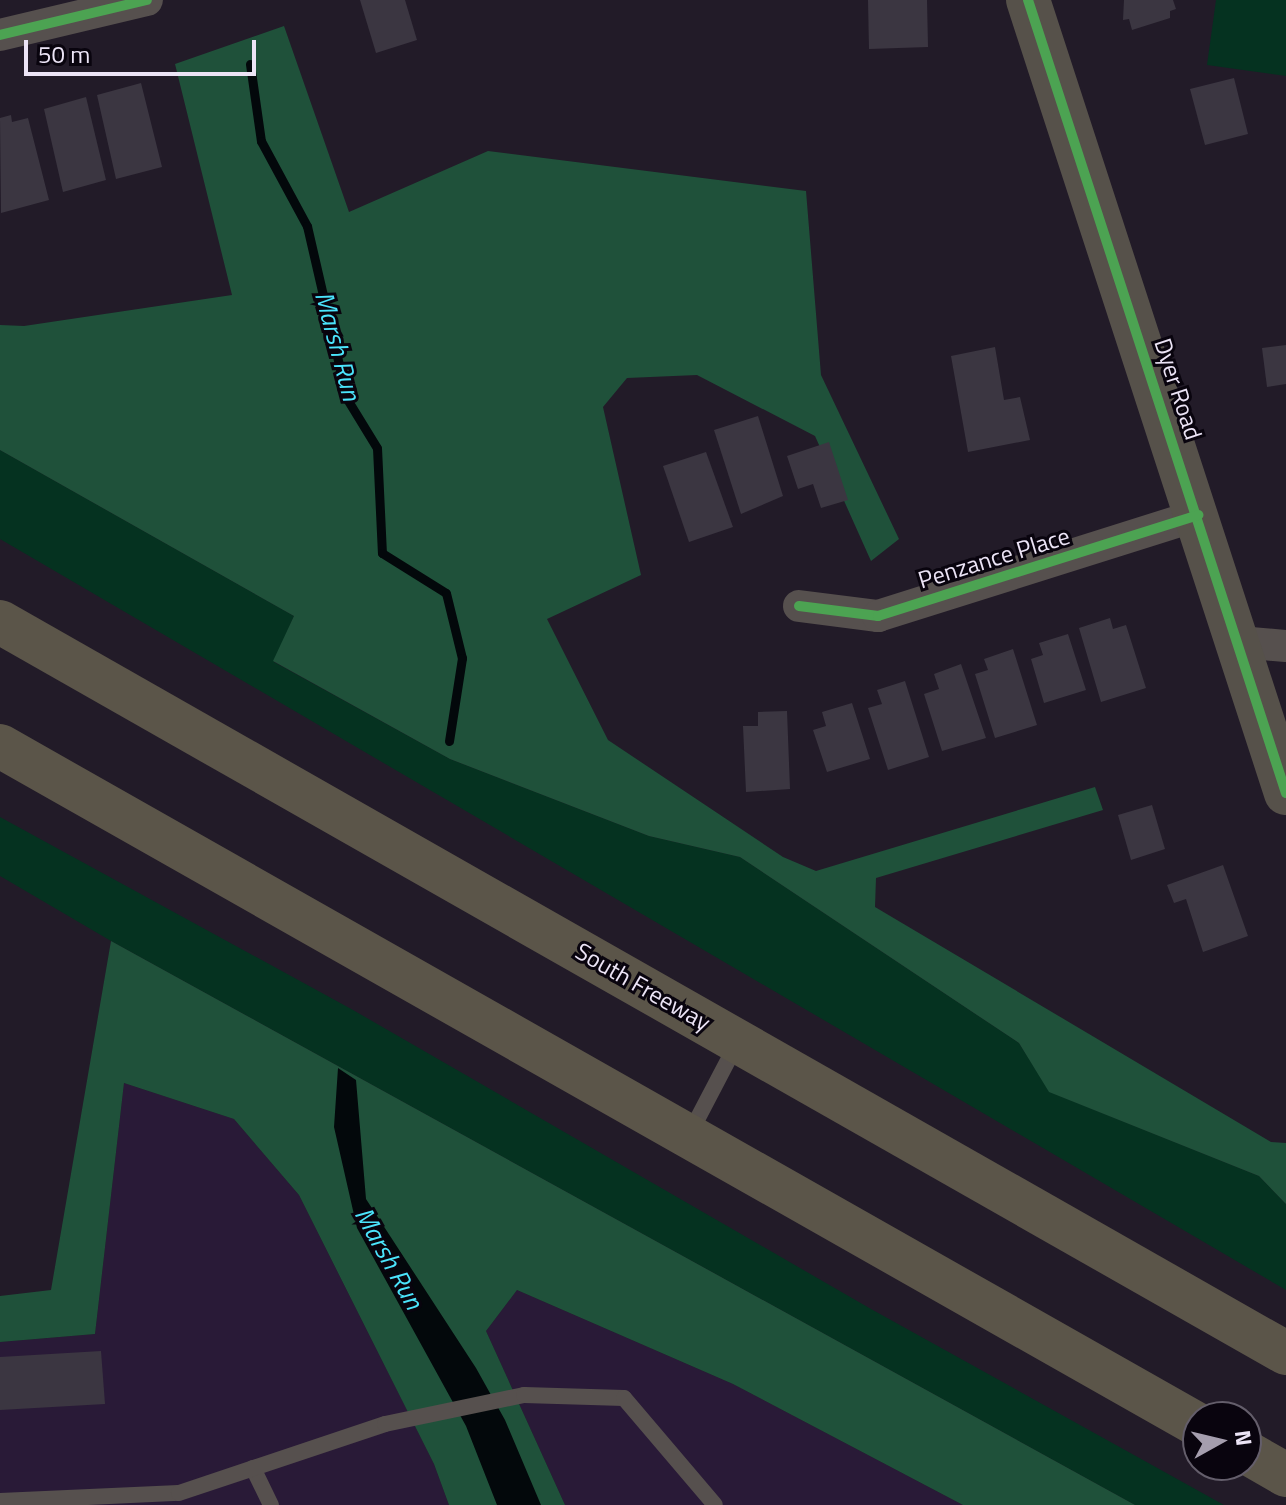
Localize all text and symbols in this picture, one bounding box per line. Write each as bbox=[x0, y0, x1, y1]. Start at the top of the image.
scale bar bbox=[28, 24, 260, 74]
text: 50 m bbox=[38, 36, 90, 72]
water label: Marsh Run bbox=[308, 288, 368, 404]
street label: Dyer Road bbox=[1148, 335, 1208, 443]
street label: Penzance Place bbox=[915, 521, 1073, 595]
street label: South Freeway bbox=[570, 937, 716, 1037]
water label: Marsh Run bbox=[348, 1202, 430, 1314]
north arrow bbox=[1182, 1401, 1262, 1481]
text: N bbox=[1226, 1428, 1262, 1448]

